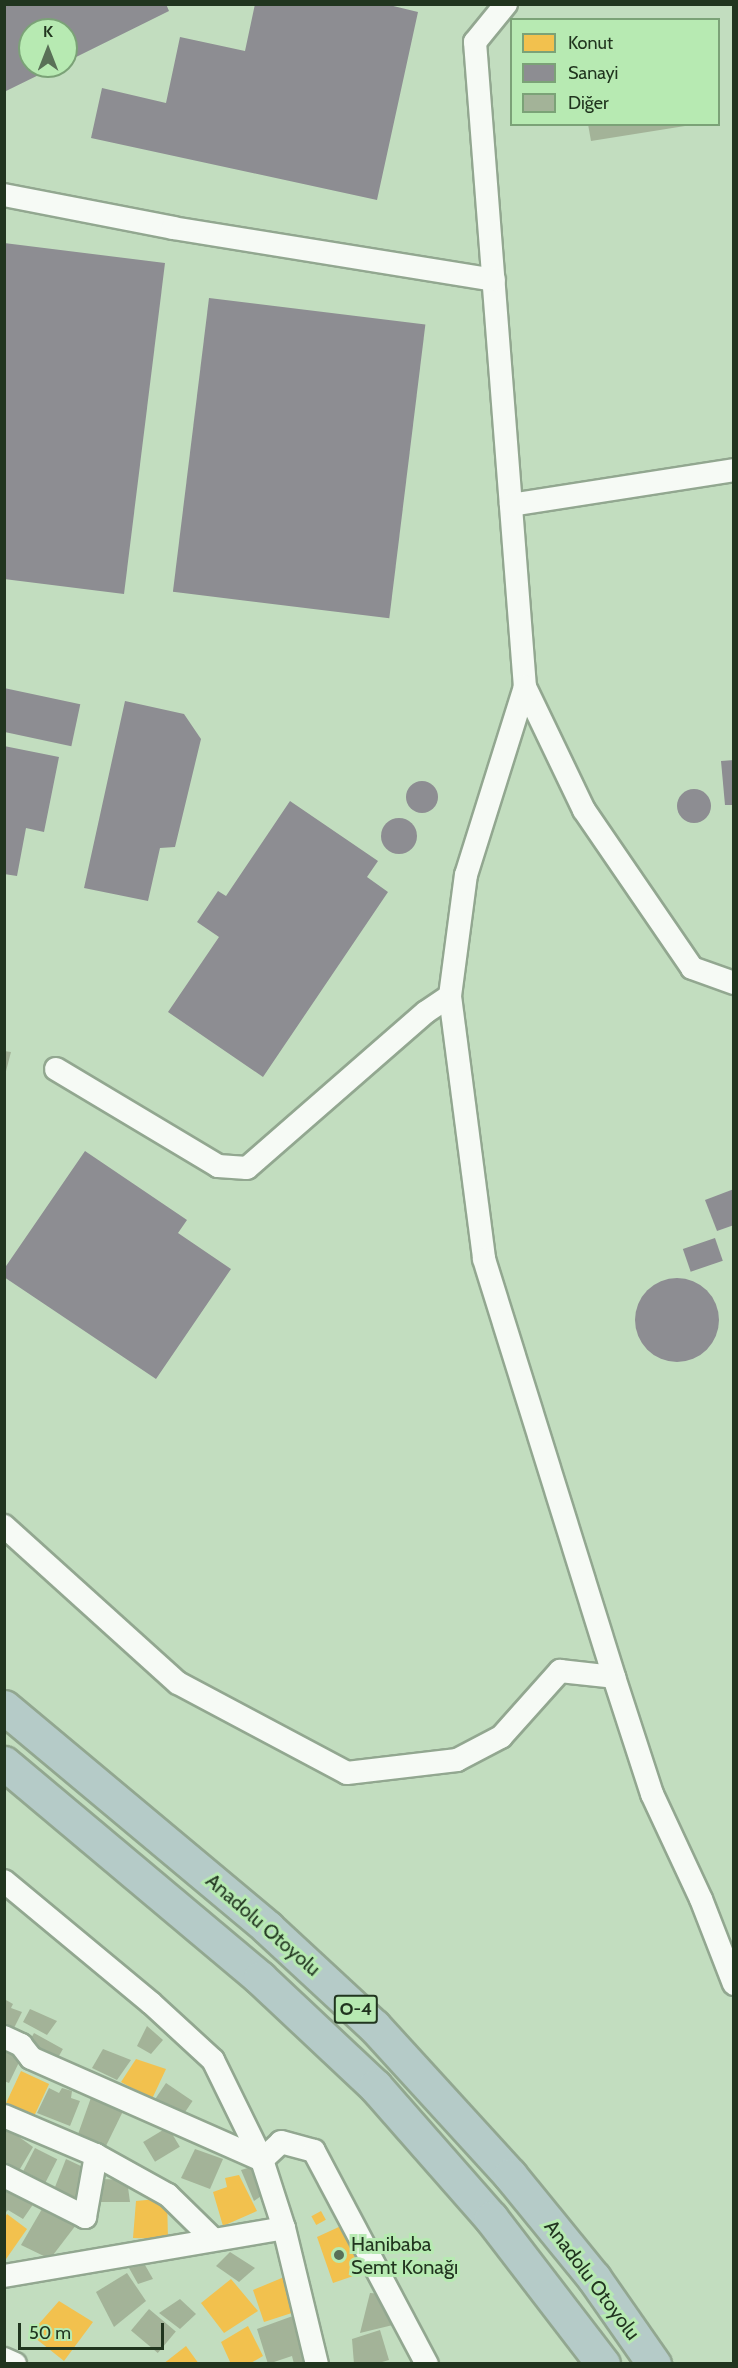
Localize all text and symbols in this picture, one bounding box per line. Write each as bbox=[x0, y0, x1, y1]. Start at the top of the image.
north arrow bbox=[18, 18, 78, 78]
legend bbox=[510, 18, 720, 126]
text: K bbox=[43, 22, 53, 41]
text: Konut bbox=[568, 32, 613, 54]
text: Sanayi bbox=[568, 62, 618, 84]
text: Diğer bbox=[568, 92, 609, 114]
street label: Anadolu Otoyolu bbox=[201, 1869, 325, 1981]
road number: O-4 bbox=[334, 1994, 378, 2024]
street label: Anadolu Otoyolu bbox=[539, 2215, 645, 2345]
place label: Hanibaba Semt Konağı bbox=[351, 2232, 458, 2279]
marker: Hanibaba Semt Konağı bbox=[332, 2248, 346, 2262]
scale bar bbox=[21, 2311, 166, 2349]
text: 50 m bbox=[29, 2322, 71, 2344]

